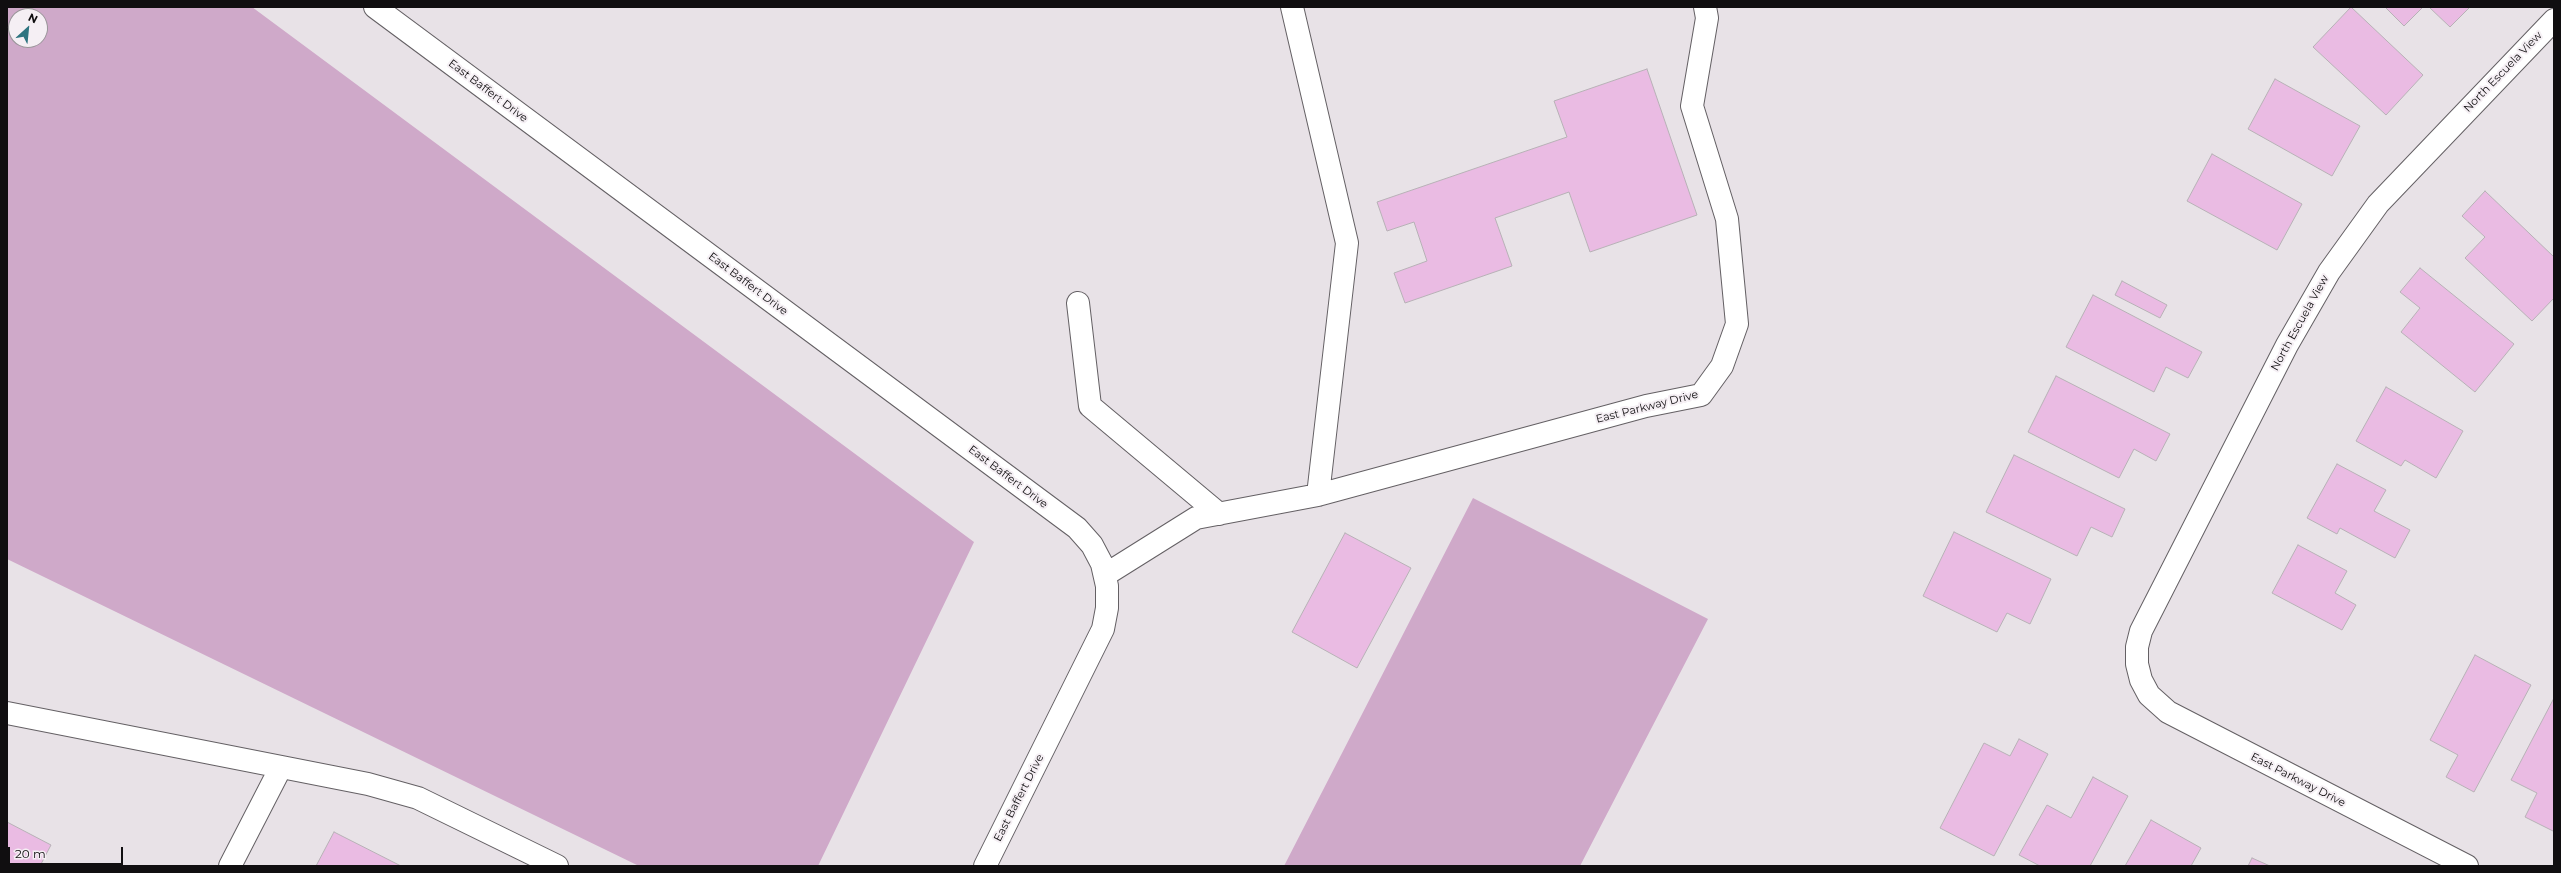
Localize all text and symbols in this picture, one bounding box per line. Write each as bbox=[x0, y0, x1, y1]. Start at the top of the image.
north arrow bbox=[8, 8, 48, 48]
text: N bbox=[26, 10, 40, 26]
street label: North Escuela View bbox=[2461, 29, 2545, 115]
street label: East Baffert Drive bbox=[446, 57, 530, 125]
street label: East Baffert Drive bbox=[706, 250, 790, 318]
street label: North Escuela View bbox=[2268, 273, 2332, 373]
street label: East Parkway Drive bbox=[1595, 388, 1699, 426]
street label: East Baffert Drive bbox=[966, 443, 1050, 511]
street label: East Parkway Drive bbox=[2248, 750, 2348, 810]
street label: East Baffert Drive bbox=[991, 752, 1047, 844]
scale bar bbox=[10, 839, 125, 865]
text: 20 m bbox=[15, 846, 46, 861]

